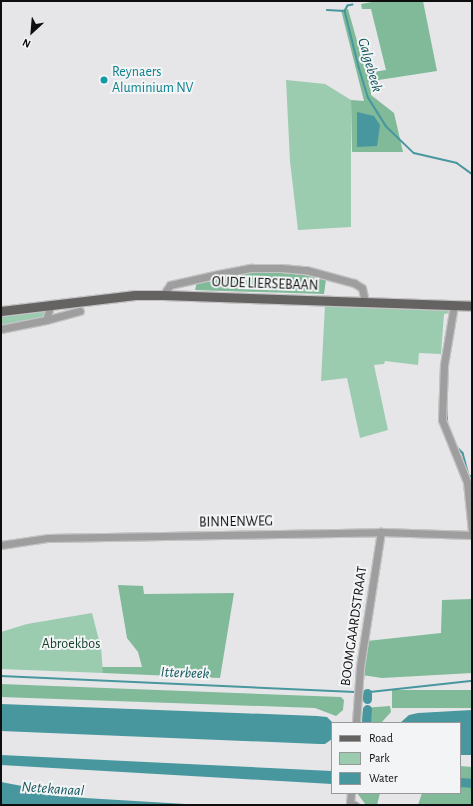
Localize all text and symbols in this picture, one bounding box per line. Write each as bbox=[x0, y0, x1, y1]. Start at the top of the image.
north arrow bbox=[12, 12, 52, 52]
water label: Galgebeek bbox=[354, 36, 386, 94]
text: N bbox=[21, 37, 32, 50]
place label: Reynaers Aluminium NV bbox=[112, 64, 193, 96]
marker: Reynaers Aluminium NV bbox=[99, 75, 109, 85]
street label: OUDE LIERSEBAAN bbox=[212, 274, 318, 294]
street label: BINNENWEG bbox=[199, 513, 273, 531]
street label: BOOMGAARDSTRAAT bbox=[337, 565, 371, 687]
park label: Abroekbos bbox=[42, 636, 100, 652]
water label: Itterbeek bbox=[160, 663, 210, 683]
legend bbox=[331, 722, 461, 794]
text: Road bbox=[369, 732, 393, 744]
text: Park bbox=[369, 752, 390, 764]
text: Water bbox=[369, 772, 398, 784]
water label: Netekanaal bbox=[21, 778, 85, 800]

